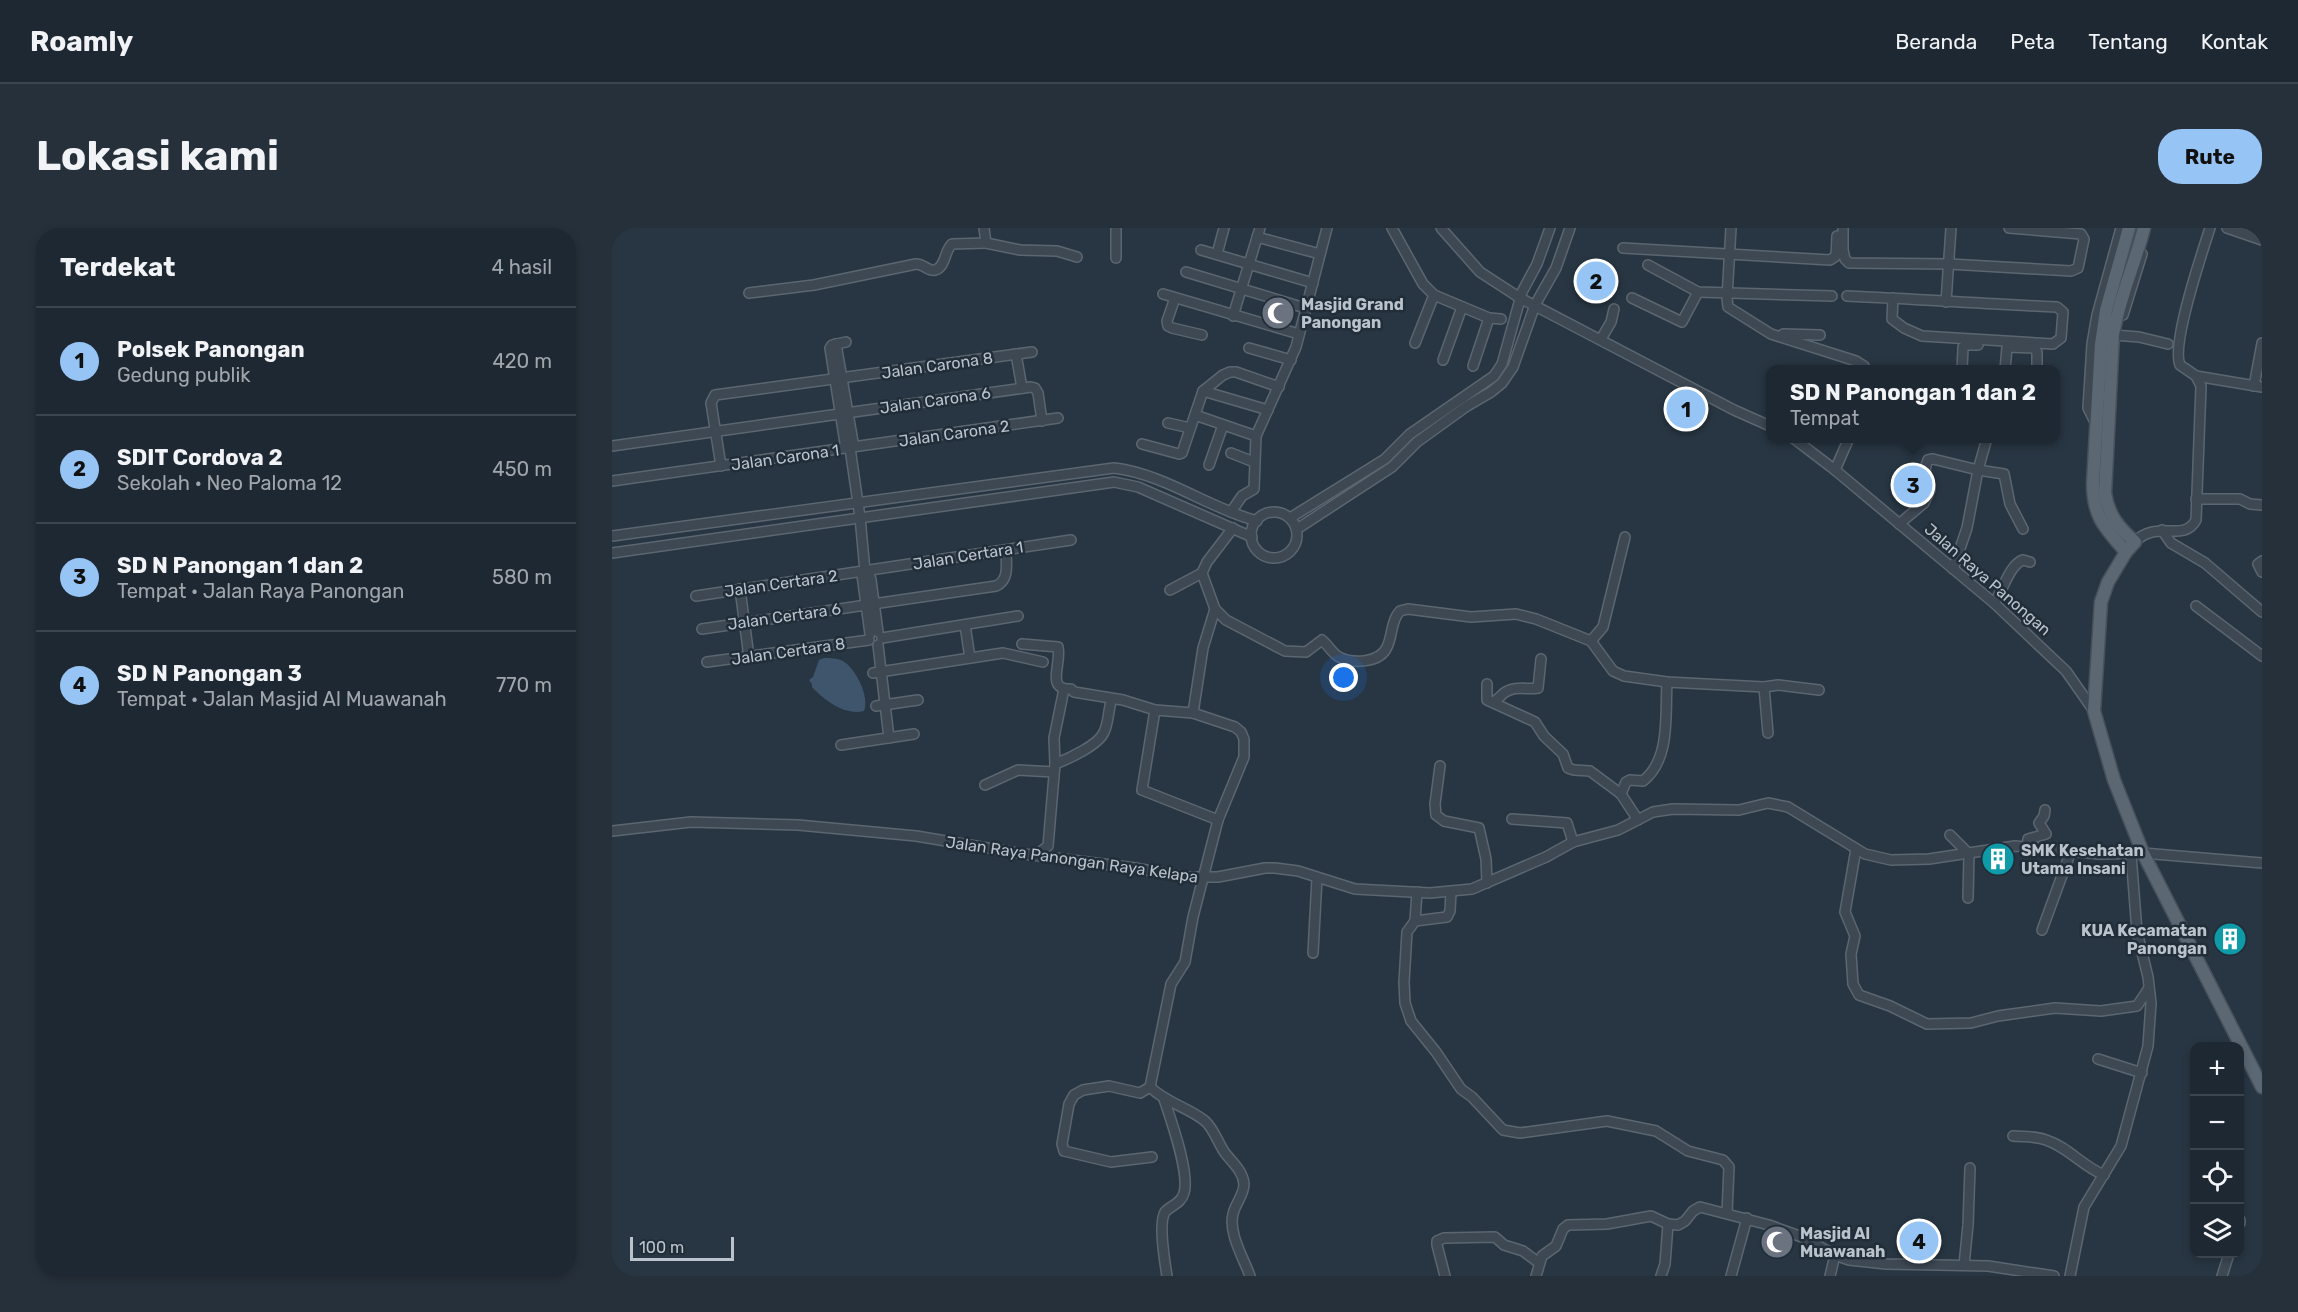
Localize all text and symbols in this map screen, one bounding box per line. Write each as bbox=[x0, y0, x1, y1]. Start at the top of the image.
text: Roamly bbox=[30, 25, 133, 58]
text: Beranda bbox=[1895, 29, 1977, 54]
text: Peta bbox=[2010, 29, 2055, 54]
text: Tentang bbox=[2088, 29, 2168, 54]
text: Kontak bbox=[2201, 29, 2268, 54]
button: Rute bbox=[2158, 129, 2262, 184]
text: Lokasi kami bbox=[36, 131, 279, 181]
text: Terdekat bbox=[60, 252, 175, 283]
text: 4 hasil bbox=[492, 255, 552, 279]
pin: 2 bbox=[1576, 259, 1616, 304]
mosque icon: Masjid Grand Panongan bbox=[1260, 295, 1296, 331]
place label: Masjid Grand Panongan bbox=[1301, 295, 1404, 332]
text: Polsek Panongan bbox=[117, 336, 305, 363]
street label: Jalan Carona 8 bbox=[880, 348, 994, 383]
text: 1 bbox=[75, 349, 84, 373]
text: 420 m bbox=[492, 349, 552, 373]
text: Gedung publik bbox=[117, 363, 251, 387]
popup bbox=[1766, 365, 2060, 443]
text: SD N Panongan 1 dan 2 bbox=[1790, 379, 2036, 406]
street label: Jalan Carona 6 bbox=[878, 383, 992, 418]
pin: 1 bbox=[1666, 386, 1706, 432]
text: Tempat bbox=[1790, 406, 1859, 430]
street label: Jalan Carona 2 bbox=[897, 416, 1011, 451]
street label: Jalan Carona 1 bbox=[730, 440, 840, 474]
text: SDIT Cordova 2 bbox=[117, 444, 283, 471]
text: 2 bbox=[73, 457, 86, 481]
text: 450 m bbox=[492, 457, 552, 481]
pin: 3 bbox=[1894, 462, 1932, 508]
text: Sekolah · Neo Paloma 12 bbox=[117, 471, 342, 495]
street label: Jalan Raya Panongan bbox=[1921, 519, 2055, 639]
street label: Jalan Certara 1 bbox=[911, 537, 1025, 574]
text: SD N Panongan 1 dan 2 bbox=[117, 552, 363, 579]
text: 3 bbox=[73, 565, 86, 589]
text: 580 m bbox=[492, 565, 552, 589]
street label: Jalan Certara 2 bbox=[723, 566, 839, 601]
text: Tempat · Jalan Raya Panongan bbox=[117, 579, 404, 603]
street label: Jalan Certara 6 bbox=[726, 599, 842, 634]
street label: Jalan Certara 8 bbox=[730, 634, 846, 669]
text: SD N Panongan 3 bbox=[117, 660, 302, 687]
your location bbox=[1329, 663, 1358, 692]
text: 4 bbox=[73, 673, 86, 697]
text: 770 m bbox=[496, 673, 552, 697]
text: Tempat · Jalan Masjid Al Muawanah bbox=[117, 687, 447, 711]
street label: Jalan Raya Panongan Raya Kelapa bbox=[944, 832, 1199, 887]
building icon: SMK Kesehatan Utama Insani bbox=[1980, 841, 2016, 877]
place label: SMK Kesehatan Utama Insani bbox=[2021, 841, 2144, 878]
place label: KUA Kecamatan Panongan bbox=[2081, 921, 2207, 958]
building icon: KUA Kecamatan Panongan bbox=[2212, 921, 2248, 957]
map controls bbox=[2190, 1042, 2244, 1258]
button: + bbox=[2190, 1042, 2244, 1096]
button: − bbox=[2190, 1096, 2244, 1150]
button: locate bbox=[2190, 1150, 2244, 1204]
button: layers bbox=[2190, 1204, 2244, 1258]
pin: 4 bbox=[1900, 1218, 1938, 1264]
mosque icon: Masjid Al Muawanah bbox=[1759, 1224, 1795, 1260]
place label: Masjid Al Muawanah bbox=[1800, 1224, 1886, 1261]
scale bar bbox=[630, 1234, 734, 1262]
text: 100 m bbox=[639, 1238, 684, 1257]

